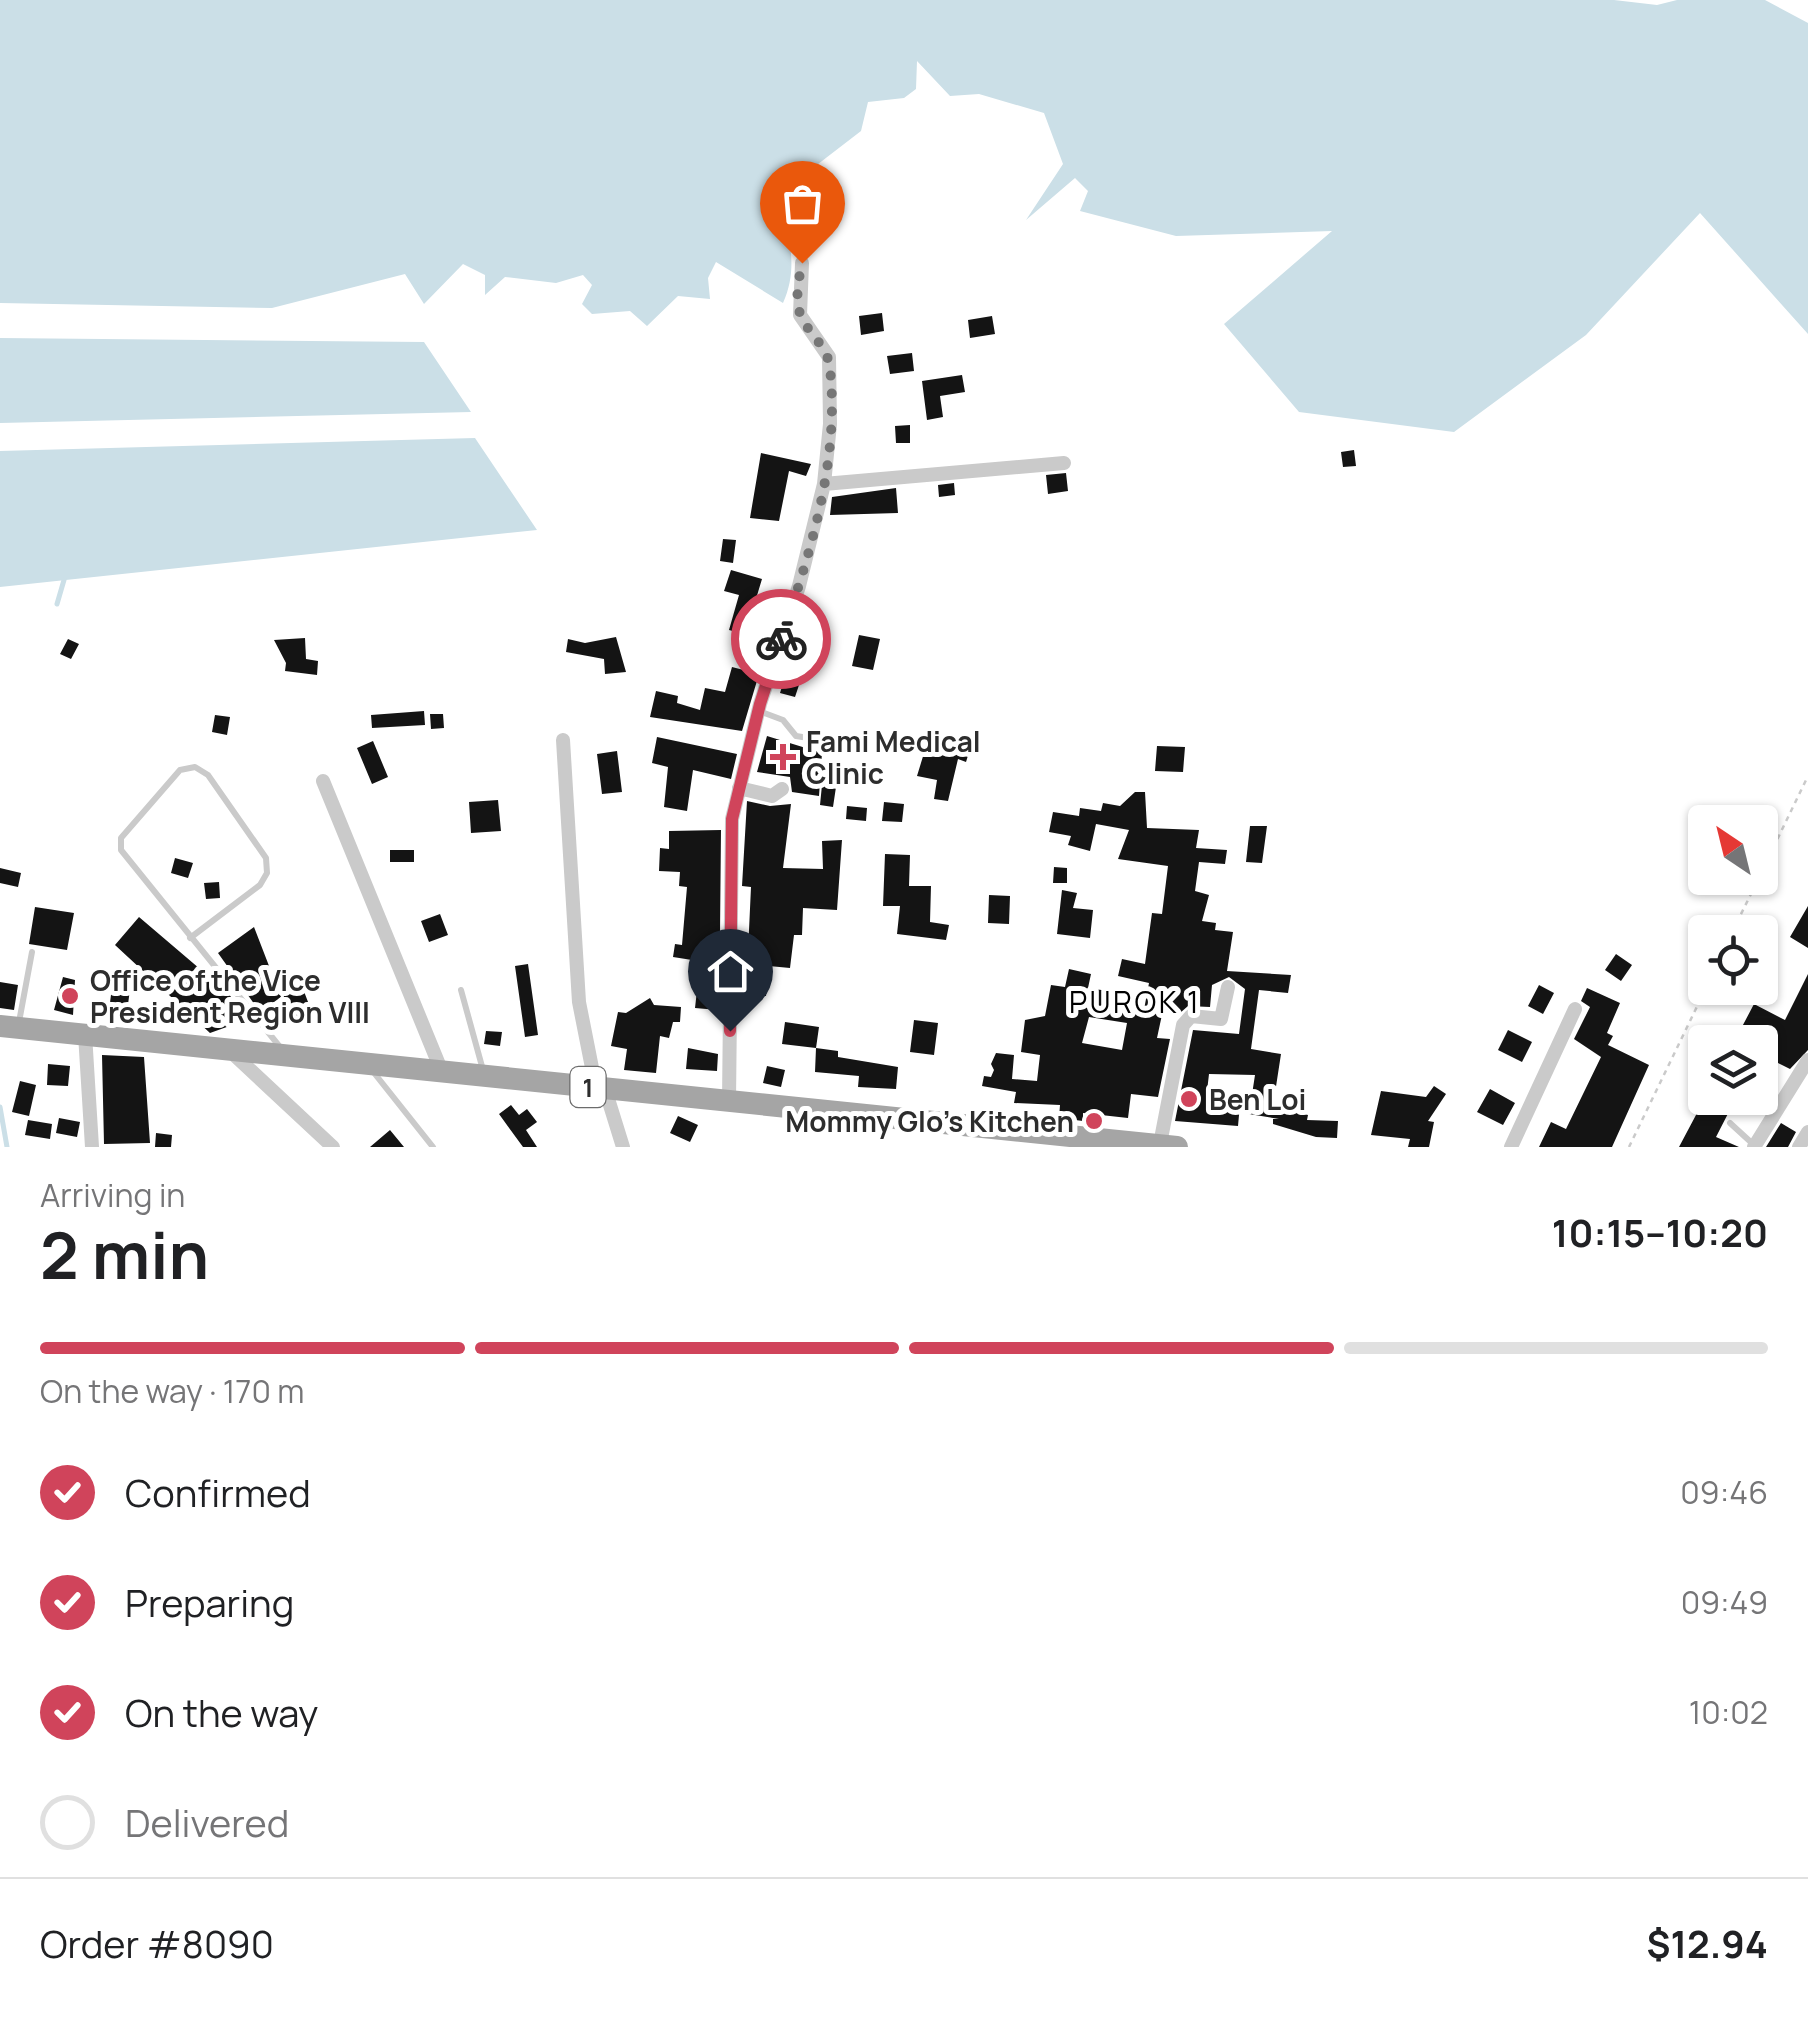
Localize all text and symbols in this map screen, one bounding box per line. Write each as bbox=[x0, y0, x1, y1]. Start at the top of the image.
pin bbox=[760, 161, 845, 264]
icon: bag bbox=[775, 176, 830, 231]
courier bbox=[731, 589, 831, 689]
icon: bike bbox=[754, 612, 809, 667]
place label: Fami Medical Clinic bbox=[806, 722, 981, 792]
marker: Fami Medical Clinic bbox=[770, 744, 796, 770]
north arrow bbox=[1688, 805, 1778, 895]
map controls bbox=[1688, 805, 1778, 1115]
button: locate bbox=[1688, 915, 1778, 1005]
pin bbox=[688, 929, 773, 1032]
icon: home bbox=[703, 944, 758, 999]
place label: Office of the Vice President Region VIII bbox=[90, 961, 370, 1031]
district label: PUROK 1 bbox=[1069, 981, 1201, 1022]
marker: Office of the Vice President Region VIII bbox=[59, 985, 81, 1007]
button: layers bbox=[1688, 1025, 1778, 1115]
road number: 1 bbox=[570, 1067, 606, 1107]
place label: Ben Loi bbox=[1209, 1080, 1306, 1118]
marker: Ben Loi bbox=[1178, 1088, 1200, 1110]
place label: Mommy Glo's Kitchen bbox=[785, 1102, 1074, 1140]
marker: Mommy Glo's Kitchen bbox=[1083, 1110, 1105, 1132]
text: Arriving in bbox=[40, 1173, 185, 1217]
text: 10:15–10:20 bbox=[1552, 1206, 1768, 1258]
text: 2 min bbox=[40, 1210, 209, 1299]
text: On the way · 170 m bbox=[40, 1369, 304, 1413]
icon: check bbox=[40, 1465, 95, 1520]
text: Confirmed bbox=[125, 1466, 311, 1518]
text: 09:46 bbox=[1680, 1470, 1768, 1514]
icon: check bbox=[40, 1575, 95, 1630]
text: Preparing bbox=[125, 1576, 294, 1628]
text: 09:49 bbox=[1681, 1580, 1768, 1624]
icon: check bbox=[40, 1685, 95, 1740]
text: On the way bbox=[125, 1686, 318, 1738]
text: 10:02 bbox=[1689, 1690, 1768, 1734]
text: Delivered bbox=[125, 1796, 289, 1848]
text: Order #8090 bbox=[40, 1917, 274, 1969]
text: $12.94 bbox=[1647, 1917, 1768, 1969]

